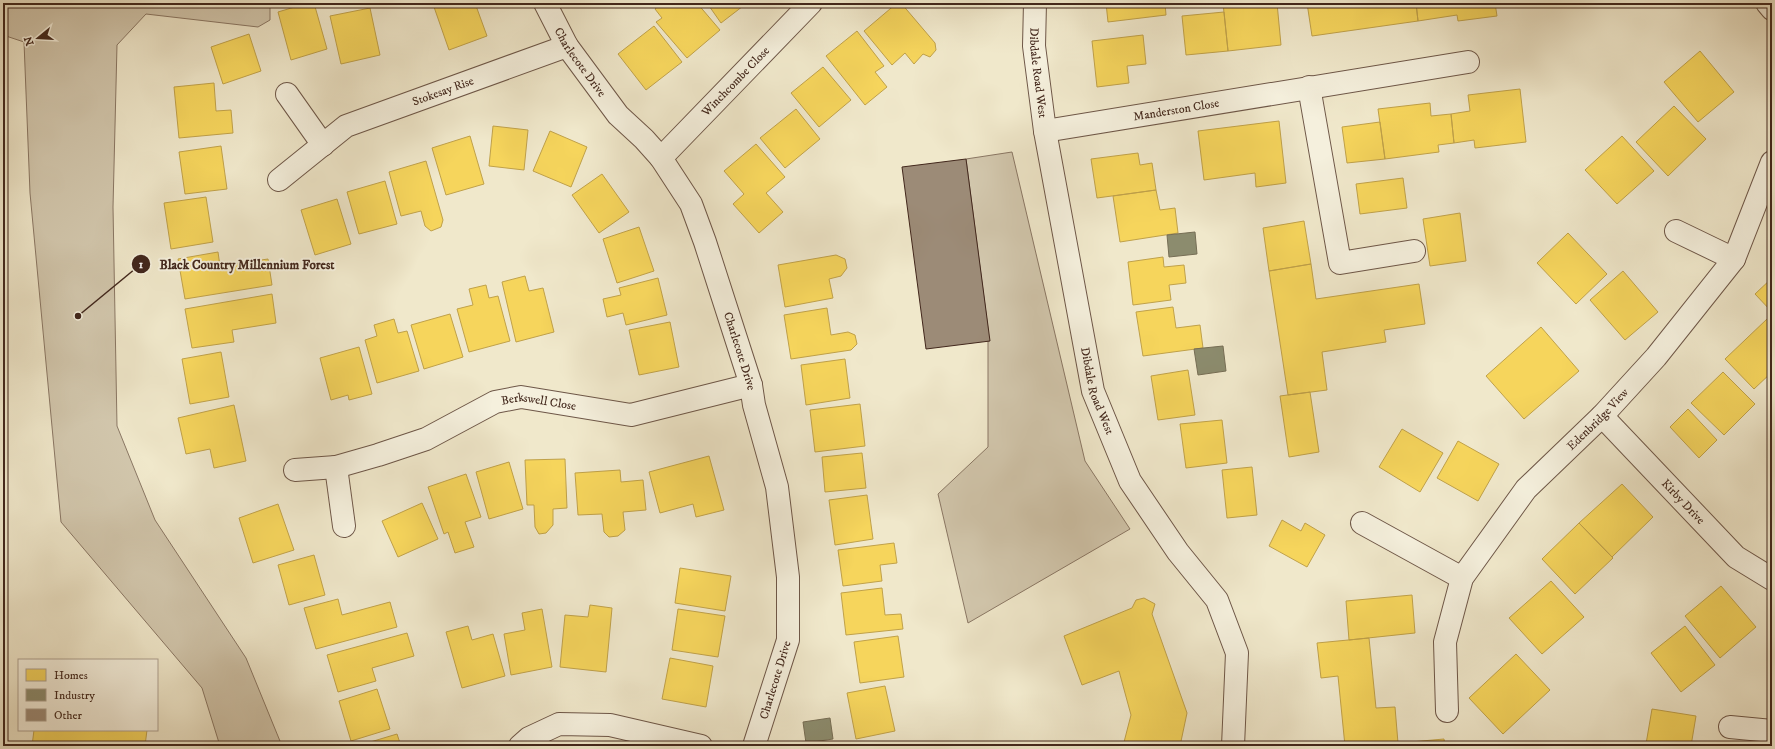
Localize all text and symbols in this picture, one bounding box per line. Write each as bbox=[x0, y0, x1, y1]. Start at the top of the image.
north arrow bbox=[18, 18, 58, 58]
street label: Charlecote Drive bbox=[551, 25, 609, 100]
street label: Dibdale Road West bbox=[1026, 27, 1050, 119]
text: N bbox=[21, 34, 37, 47]
street label: Winchcombe Close bbox=[698, 43, 773, 120]
street label: Stokesay Rise bbox=[410, 73, 476, 109]
street label: Manderston Close bbox=[1132, 96, 1220, 124]
callout: Black Country Millennium Forest bbox=[131, 252, 342, 277]
text: 1 bbox=[139, 257, 144, 272]
text: Black Country Millennium Forest bbox=[160, 257, 335, 274]
street label: Charlecote Drive bbox=[720, 310, 759, 391]
street label: Dibdale Road West bbox=[1077, 346, 1117, 437]
street label: Edenbridge View bbox=[1564, 385, 1632, 454]
street label: Berkswell Close bbox=[500, 390, 577, 414]
street label: Kirby Drive bbox=[1658, 476, 1708, 528]
street label: Charlecote Drive bbox=[756, 639, 795, 721]
legend bbox=[18, 659, 158, 731]
text: Homes bbox=[54, 668, 88, 683]
text: Industry bbox=[54, 688, 95, 703]
text: Other bbox=[54, 708, 83, 723]

